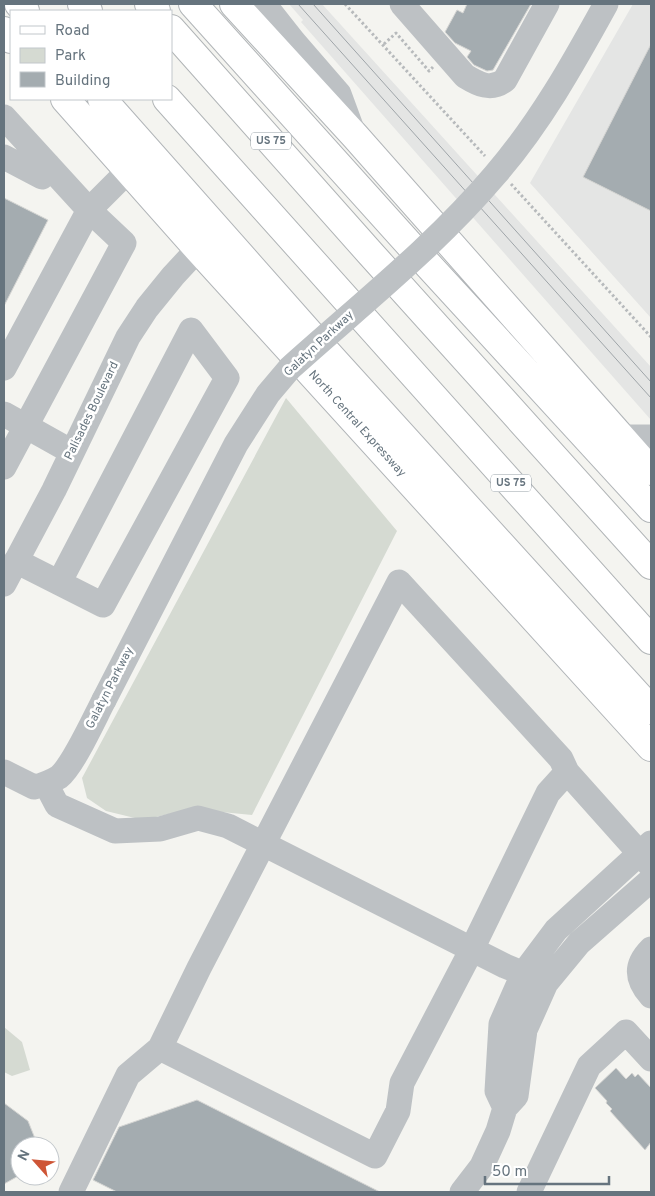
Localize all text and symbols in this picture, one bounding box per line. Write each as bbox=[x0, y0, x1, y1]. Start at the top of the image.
legend bbox=[10, 10, 172, 100]
text: Road bbox=[55, 22, 90, 41]
text: Park bbox=[55, 47, 86, 66]
text: Building bbox=[55, 72, 110, 91]
road number: US 75 bbox=[251, 132, 291, 150]
street label: Galatyn Parkway bbox=[281, 307, 357, 381]
street label: Palisades Boulevard bbox=[61, 359, 123, 463]
street label: North Central Expressway bbox=[305, 367, 409, 481]
road number: US 75 bbox=[491, 474, 531, 492]
street label: Galatyn Parkway bbox=[82, 644, 138, 732]
north arrow bbox=[10, 1136, 60, 1186]
text: N bbox=[15, 1147, 35, 1164]
scale bar bbox=[485, 1154, 609, 1186]
text: 50 m bbox=[492, 1163, 527, 1182]

